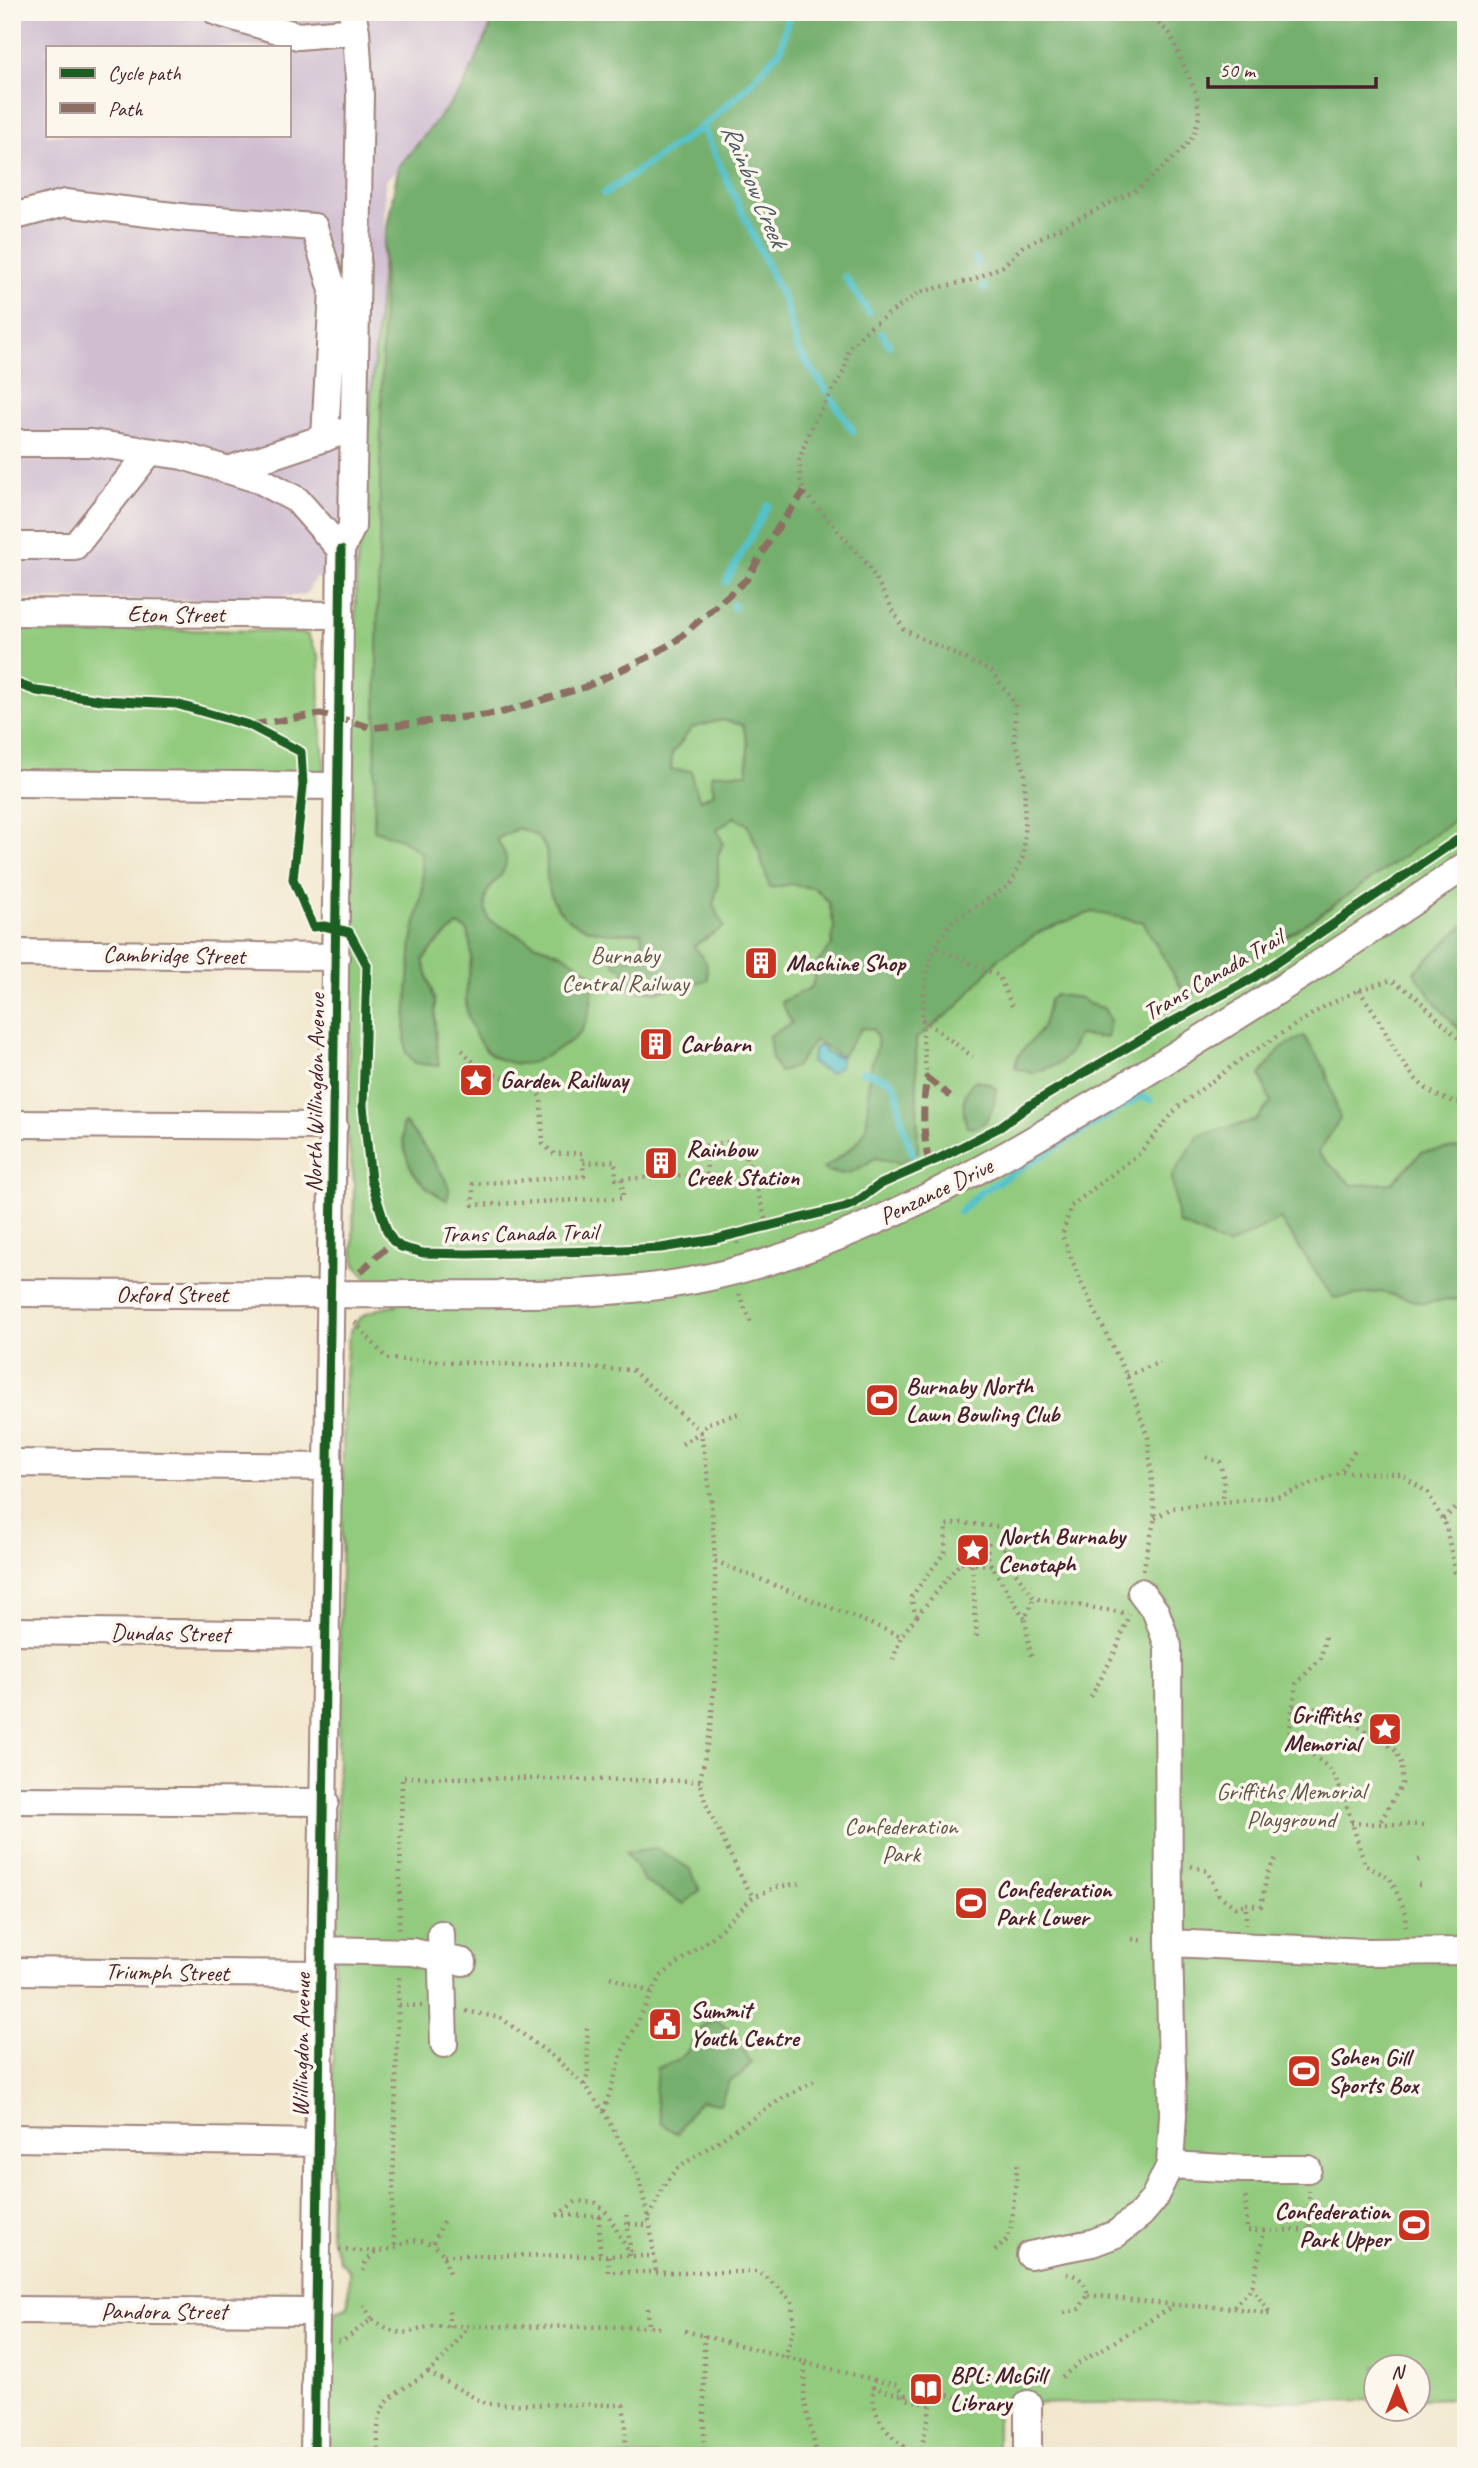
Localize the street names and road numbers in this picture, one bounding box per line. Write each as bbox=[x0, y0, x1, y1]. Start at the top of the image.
street label: Eton Street bbox=[127, 599, 227, 629]
street label: Trans Canada Trail bbox=[1137, 921, 1292, 1027]
street label: Cambridge Street bbox=[103, 939, 247, 971]
street label: North Willingdon Avenue bbox=[298, 991, 332, 1193]
street label: Penzance Drive bbox=[875, 1150, 999, 1231]
street label: Trans Canada Trail bbox=[440, 1217, 602, 1249]
street label: Oxford Street bbox=[116, 1279, 230, 1309]
street label: Dundas Street bbox=[110, 1617, 233, 1649]
street label: Triumph Street bbox=[105, 1956, 231, 1988]
street label: Willingdon Avenue bbox=[285, 1971, 317, 2117]
street label: Pandora Street bbox=[101, 2296, 230, 2326]

